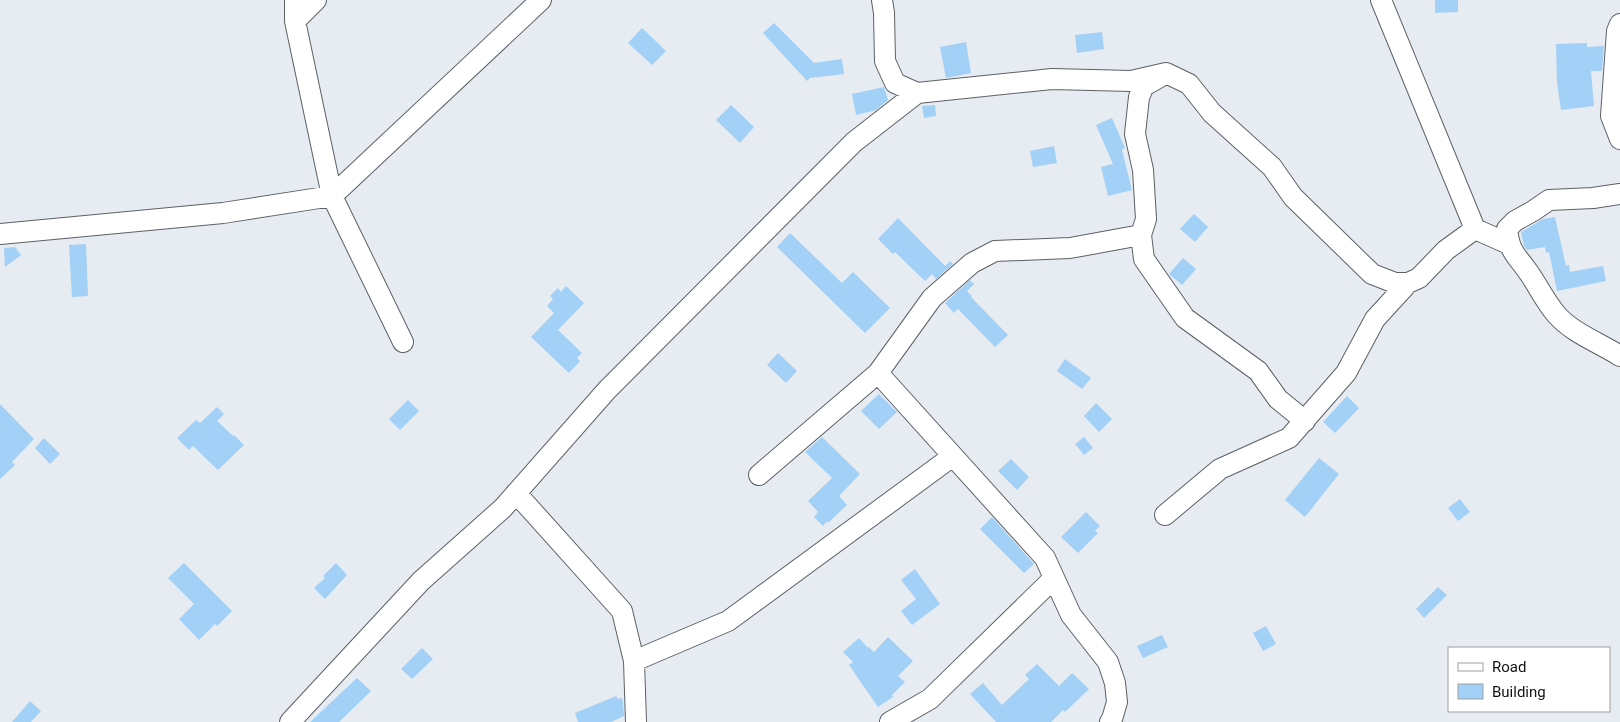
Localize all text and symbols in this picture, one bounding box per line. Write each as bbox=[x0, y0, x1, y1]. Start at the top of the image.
legend bbox=[1448, 647, 1610, 712]
text: Road bbox=[1492, 658, 1526, 676]
text: Building bbox=[1492, 683, 1546, 701]

